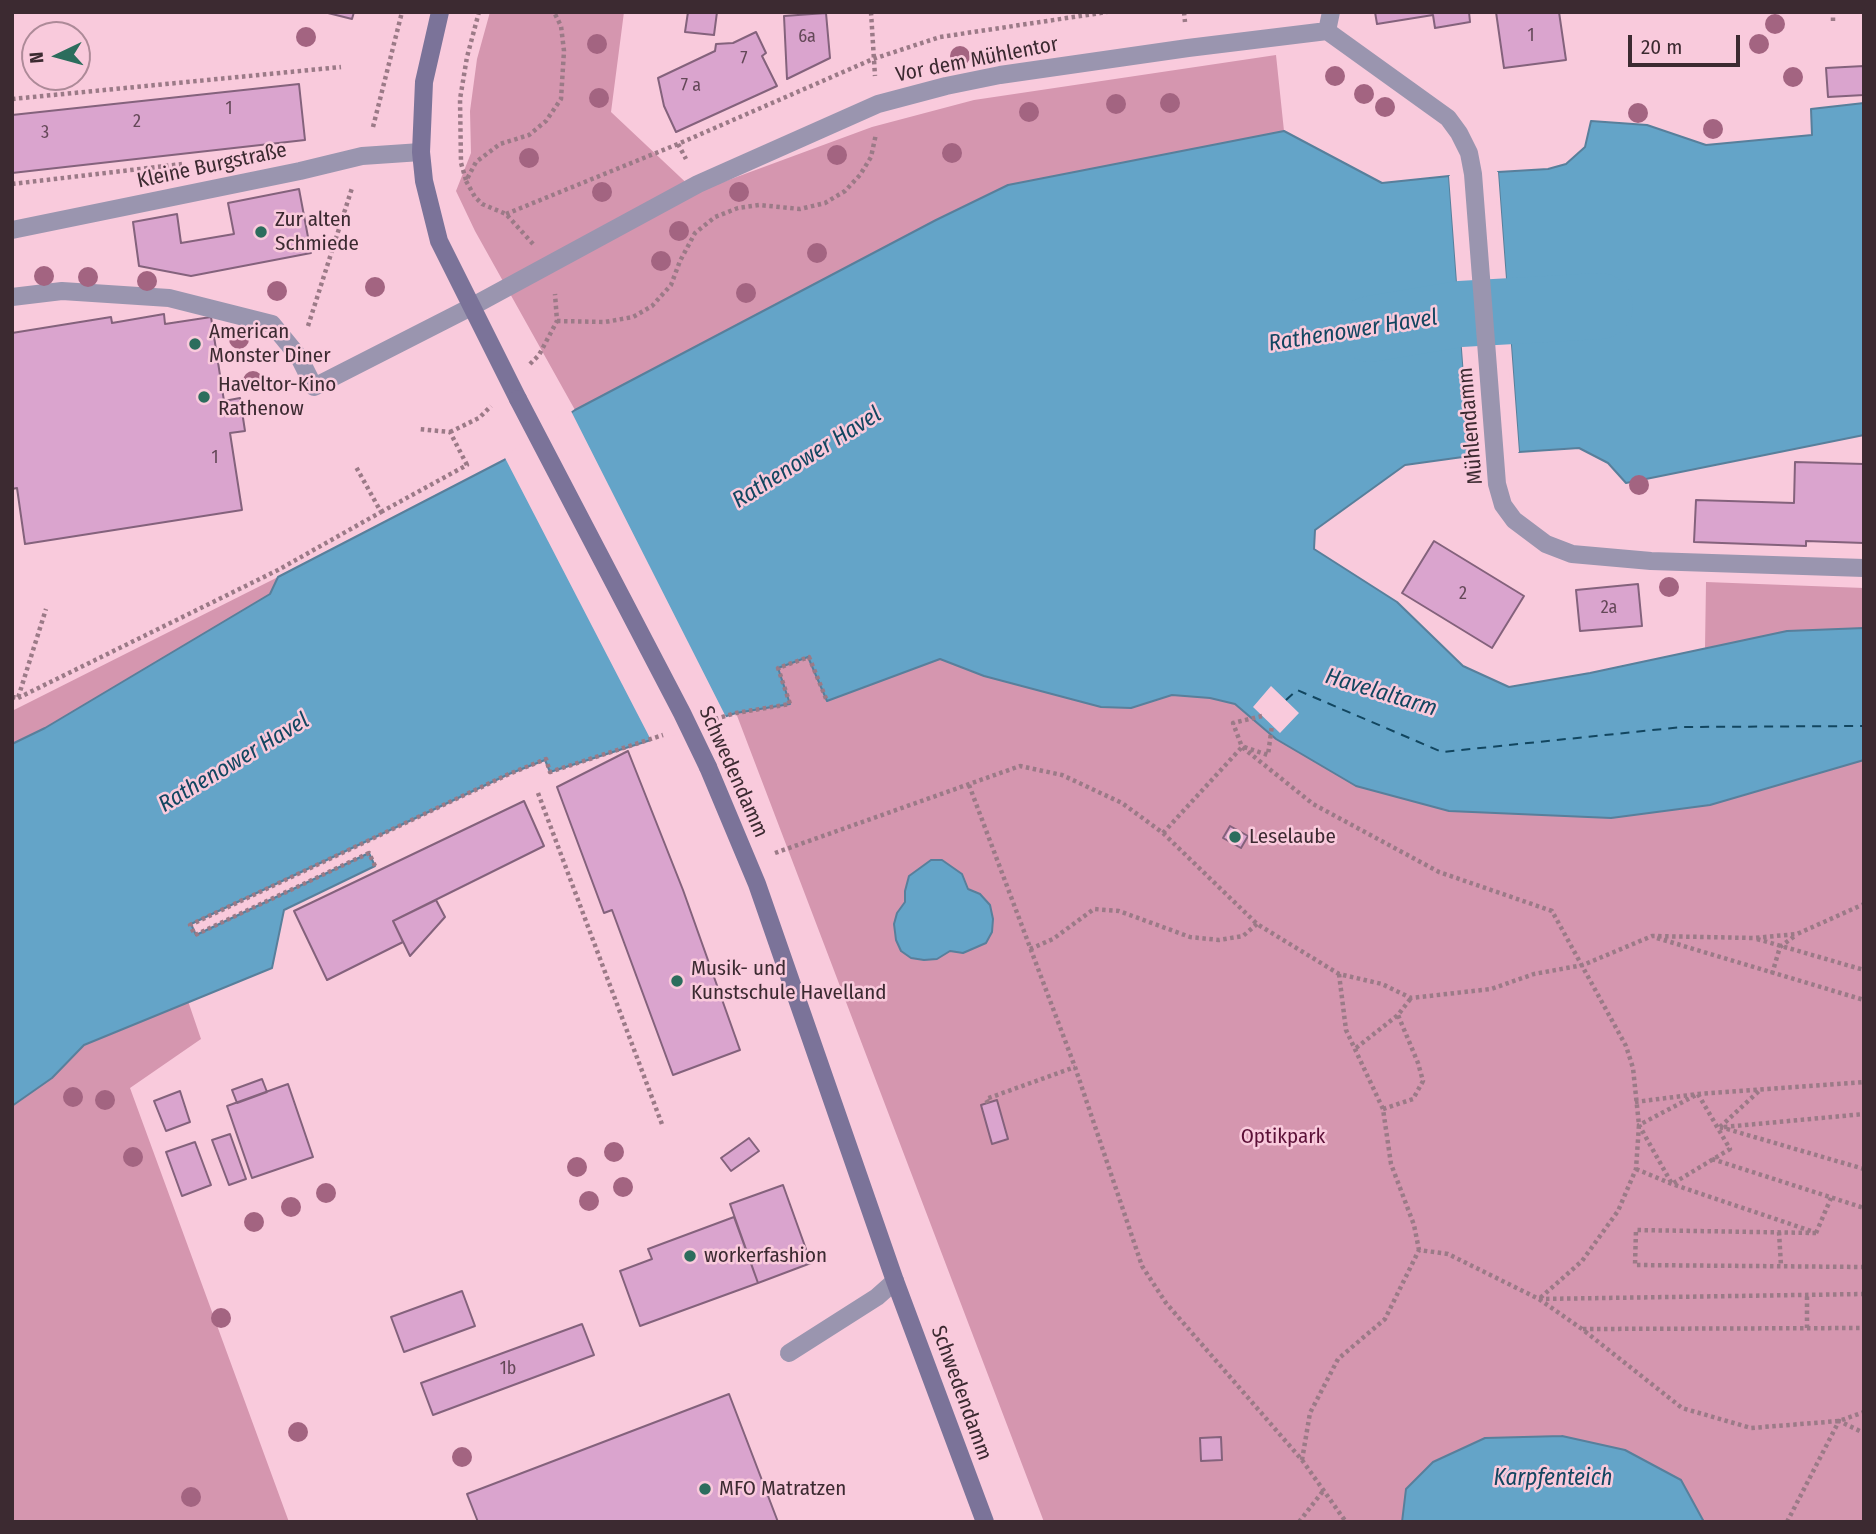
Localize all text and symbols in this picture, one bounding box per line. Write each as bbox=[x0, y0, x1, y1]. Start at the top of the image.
north arrow bbox=[21, 21, 91, 91]
scale bar bbox=[1631, 21, 1743, 65]
house number: 1 bbox=[1527, 25, 1535, 47]
house number: 6a bbox=[798, 26, 816, 48]
street label: Vor dem Mühlentor bbox=[894, 32, 1060, 88]
text: 20 m bbox=[1641, 34, 1682, 60]
house number: 7 bbox=[740, 48, 748, 70]
text: N bbox=[25, 51, 49, 64]
house number: 7 a bbox=[681, 75, 701, 97]
house number: 1 bbox=[225, 98, 233, 120]
house number: 2 bbox=[133, 111, 141, 133]
house number: 3 bbox=[41, 122, 49, 144]
street label: Kleine Burgstraße bbox=[135, 138, 289, 194]
place label: Zur alten Schmiede bbox=[275, 207, 359, 257]
marker: Zur alten Schmiede bbox=[253, 224, 269, 240]
water label: Rathenower Havel bbox=[1267, 304, 1439, 358]
place label: American Monster Diner bbox=[209, 319, 330, 369]
marker: American Monster Diner bbox=[187, 336, 203, 352]
street label: Mühlendamm bbox=[1453, 366, 1489, 486]
place label: Haveltor-Kino Rathenow bbox=[218, 372, 336, 422]
marker: Haveltor-Kino Rathenow bbox=[196, 389, 212, 405]
water label: Rathenower Havel bbox=[727, 401, 887, 515]
house number: 1 bbox=[211, 447, 219, 469]
house number: 2 bbox=[1459, 583, 1467, 605]
house number: 2a bbox=[1601, 597, 1617, 619]
water label: Havelaltarm bbox=[1322, 663, 1440, 723]
street label: Schwedendamm bbox=[693, 702, 773, 842]
water label: Rathenower Havel bbox=[154, 707, 314, 819]
place label: Leselaube bbox=[1249, 824, 1336, 850]
marker: Leselaube bbox=[1227, 829, 1243, 845]
place label: Musik- und Kunstschule Havelland bbox=[691, 956, 886, 1006]
marker: Musik- und Kunstschule Havelland bbox=[669, 973, 685, 989]
park label: Optikpark bbox=[1241, 1124, 1325, 1150]
place label: workerfashion bbox=[704, 1243, 827, 1269]
marker: workerfashion bbox=[682, 1248, 698, 1264]
street label: Schwedendamm bbox=[925, 1322, 997, 1464]
house number: 1b bbox=[500, 1358, 516, 1380]
water label: Karpfenteich bbox=[1494, 1465, 1612, 1493]
place label: MFO Matratzen bbox=[719, 1476, 846, 1502]
marker: MFO Matratzen bbox=[697, 1481, 713, 1497]

